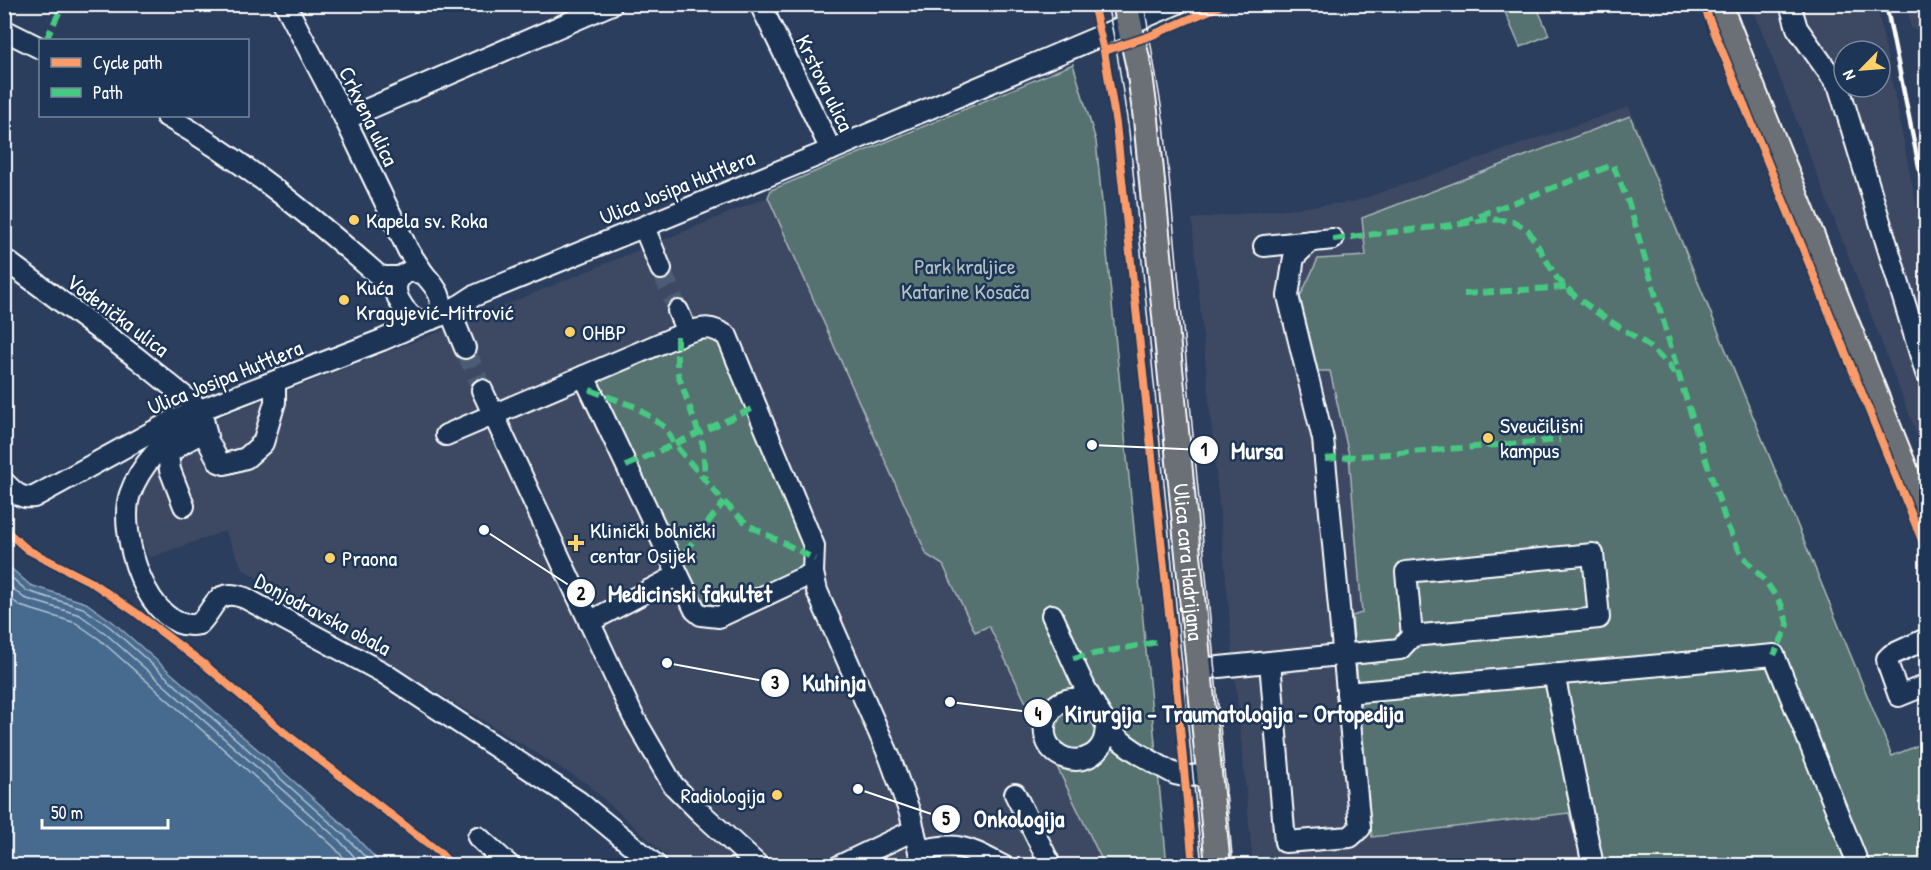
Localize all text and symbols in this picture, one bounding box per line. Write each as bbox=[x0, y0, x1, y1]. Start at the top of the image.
street label: Krstova ulica bbox=[789, 30, 861, 137]
legend bbox=[39, 39, 249, 117]
north arrow bbox=[1832, 39, 1892, 99]
text: Cycle path bbox=[93, 50, 163, 75]
street label: Crkvena ulica bbox=[332, 61, 406, 171]
text: N bbox=[1836, 66, 1860, 84]
text: Path bbox=[93, 80, 123, 105]
street label: Ulica Josipa Huttlera bbox=[595, 142, 759, 232]
place label: Kapela sv. Roka bbox=[366, 205, 488, 235]
marker: Kapela sv. Roka bbox=[347, 213, 361, 227]
park label: Park kraljice Katarine Kosača bbox=[901, 251, 1029, 306]
street label: Vodenička ulica bbox=[60, 266, 176, 364]
place label: Kuća Kragujević-Mitrović bbox=[356, 272, 514, 327]
marker: Kuća Kragujević-Mitrović bbox=[337, 293, 351, 307]
place label: OHBP bbox=[582, 317, 626, 347]
marker: OHBP bbox=[563, 325, 577, 339]
street label: Ulica Josipa Huttlera bbox=[143, 332, 307, 422]
place label: Sveučilišni kampus bbox=[1500, 410, 1584, 465]
callout: Mursa bbox=[1189, 429, 1295, 471]
marker: Sveučilišni kampus bbox=[1481, 431, 1495, 445]
text: Mursa bbox=[1231, 434, 1283, 466]
text: 1 bbox=[1201, 437, 1208, 462]
street label: Ulica cara Hadrijana bbox=[1166, 482, 1211, 642]
place label: Klinički bolnički centar Osijek bbox=[590, 515, 716, 570]
marker: Klinički bolnički centar Osijek bbox=[567, 534, 585, 552]
place label: Praona bbox=[342, 543, 397, 573]
marker: Praona bbox=[323, 551, 337, 565]
street label: Donjodravska obala bbox=[250, 566, 397, 663]
callout: Medicinski fakultet bbox=[566, 572, 784, 614]
text: Medicinski fakultet bbox=[608, 577, 773, 609]
text: 2 bbox=[577, 581, 586, 606]
callout: Kuhinja bbox=[760, 662, 878, 704]
text: Kuhinja bbox=[802, 666, 866, 698]
text: 3 bbox=[771, 670, 779, 695]
callout: Kirurgija - Traumatologija - Ortopedija bbox=[1023, 692, 1416, 734]
text: Kirurgija - Traumatologija - Ortopedija bbox=[1065, 697, 1404, 730]
text: 4 bbox=[1035, 701, 1042, 726]
place label: Radiologija bbox=[681, 780, 765, 810]
marker: Radiologija bbox=[770, 788, 784, 802]
scale bar bbox=[42, 792, 168, 830]
callout: Onkologija bbox=[931, 798, 1076, 840]
text: 50 m bbox=[51, 800, 83, 825]
text: Onkologija bbox=[974, 802, 1065, 835]
text: 5 bbox=[942, 806, 950, 831]

